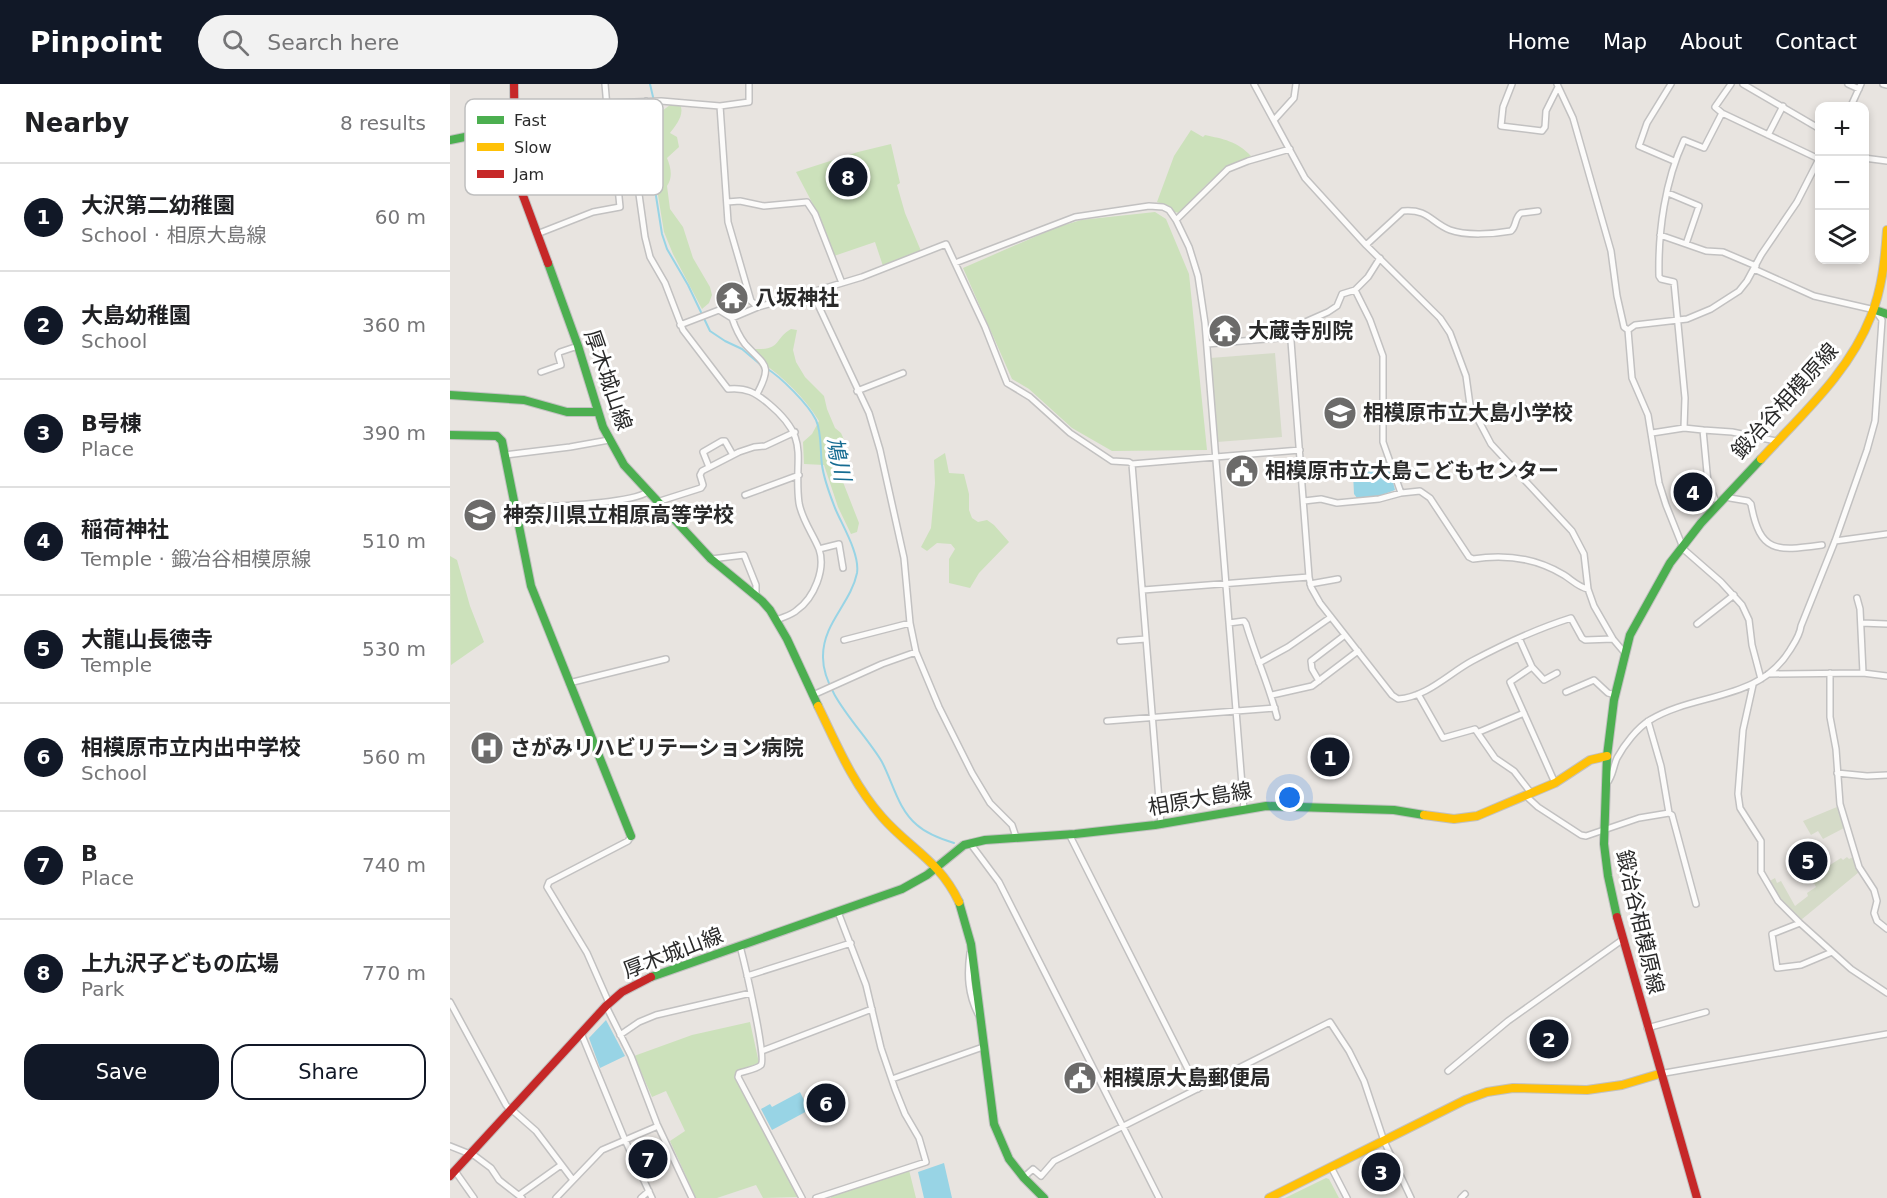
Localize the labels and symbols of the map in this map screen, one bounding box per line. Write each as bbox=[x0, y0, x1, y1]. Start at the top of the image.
legend bbox=[465, 99, 663, 195]
text: Fast bbox=[514, 111, 546, 130]
text: Slow bbox=[514, 138, 551, 157]
pin: 8 bbox=[828, 154, 868, 200]
text: Jam bbox=[513, 165, 544, 184]
temple icon: 八坂神社 bbox=[714, 280, 750, 316]
place label: 八坂神社 bbox=[755, 286, 839, 310]
temple icon: 大蔵寺別院 bbox=[1207, 313, 1243, 349]
place label: 大蔵寺別院 bbox=[1248, 319, 1353, 343]
street label: 厚木城山線 bbox=[580, 326, 636, 434]
street label: 鍛冶谷相模原線 bbox=[1727, 338, 1843, 464]
school or university icon: 相模原市立大島小学校 bbox=[1322, 395, 1358, 431]
place label: 相模原市立大島小学校 bbox=[1363, 401, 1573, 425]
water label: 鳩川 bbox=[822, 435, 856, 485]
public building icon: 相模原市立大島こどもセンター bbox=[1224, 453, 1260, 489]
place label: 相模原市立大島こどもセンター bbox=[1265, 459, 1559, 483]
pin: 4 bbox=[1674, 470, 1712, 514]
school or university icon: 神奈川県立相原高等学校 bbox=[462, 497, 498, 533]
place label: 神奈川県立相原高等学校 bbox=[503, 503, 734, 527]
hospital icon: さがみリハビリテーション病院 bbox=[469, 730, 505, 766]
pin: 1 bbox=[1310, 734, 1350, 780]
place label: さがみリハビリテーション病院 bbox=[510, 736, 804, 760]
street label: 相原大島線 bbox=[1146, 778, 1254, 820]
your location bbox=[1275, 783, 1304, 812]
pin: 5 bbox=[1788, 838, 1828, 884]
street label: 鍛冶谷相模原線 bbox=[1612, 848, 1668, 996]
street label: 厚木城山線 bbox=[620, 923, 726, 983]
pin: 2 bbox=[1530, 1016, 1568, 1062]
public building icon: 相模原大島郵便局 bbox=[1062, 1060, 1098, 1096]
place label: 相模原大島郵便局 bbox=[1103, 1066, 1271, 1090]
pin: 6 bbox=[806, 1080, 845, 1126]
pin: 7 bbox=[628, 1136, 668, 1182]
pin: 3 bbox=[1362, 1150, 1400, 1194]

